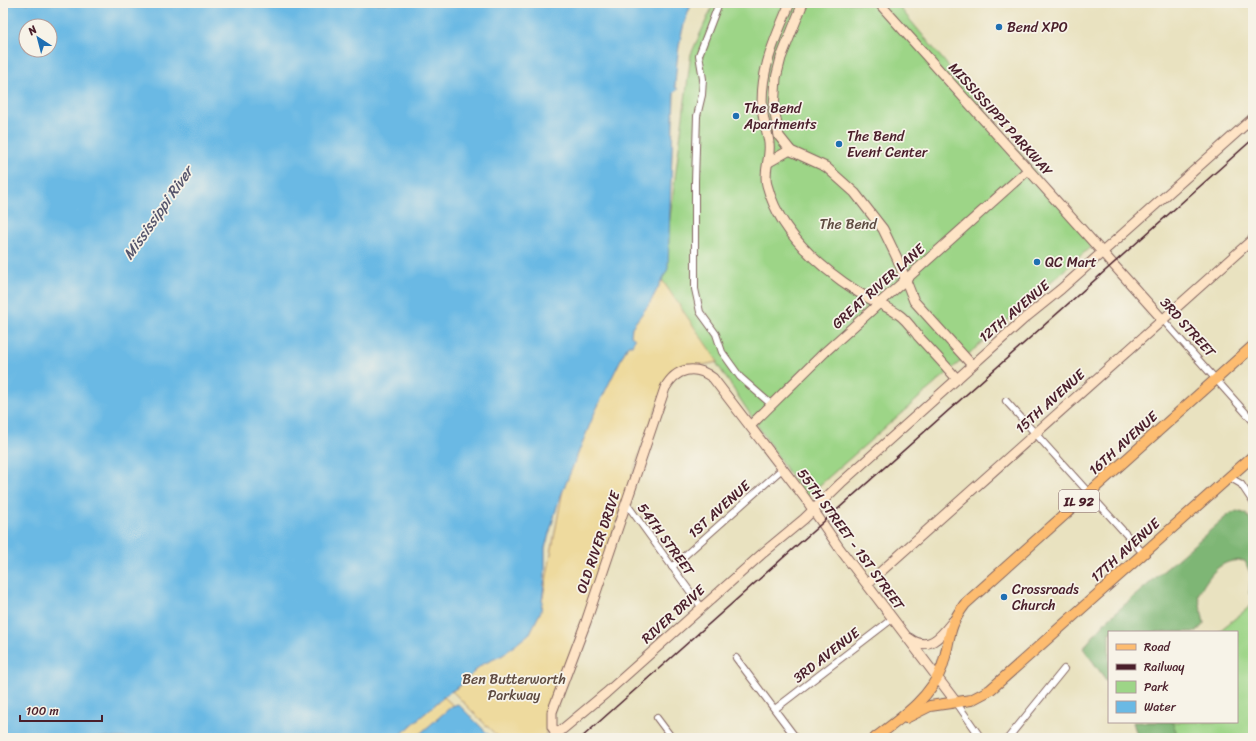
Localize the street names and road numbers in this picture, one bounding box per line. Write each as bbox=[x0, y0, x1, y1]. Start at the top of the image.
street label: MISSISSIPPI PARKWAY bbox=[942, 56, 1059, 183]
street label: GREAT RIVER LANE bbox=[826, 237, 932, 335]
street label: 12TH AVENUE bbox=[973, 273, 1057, 349]
street label: 3RD STREET bbox=[1153, 291, 1223, 364]
street label: 15TH AVENUE bbox=[1009, 362, 1092, 440]
street label: 16TH AVENUE bbox=[1083, 404, 1165, 482]
street label: 55TH STREET - 1ST STREET bbox=[790, 463, 911, 616]
street label: 1ST AVENUE bbox=[682, 473, 757, 545]
street label: OLD RIVER DRIVE bbox=[569, 486, 628, 597]
road number: IL 92 bbox=[1059, 490, 1099, 512]
street label: 54TH STREET bbox=[631, 498, 701, 582]
street label: 17TH AVENUE bbox=[1085, 511, 1167, 589]
street label: RIVER DRIVE bbox=[635, 578, 712, 650]
street label: 3RD AVENUE bbox=[787, 620, 866, 690]

